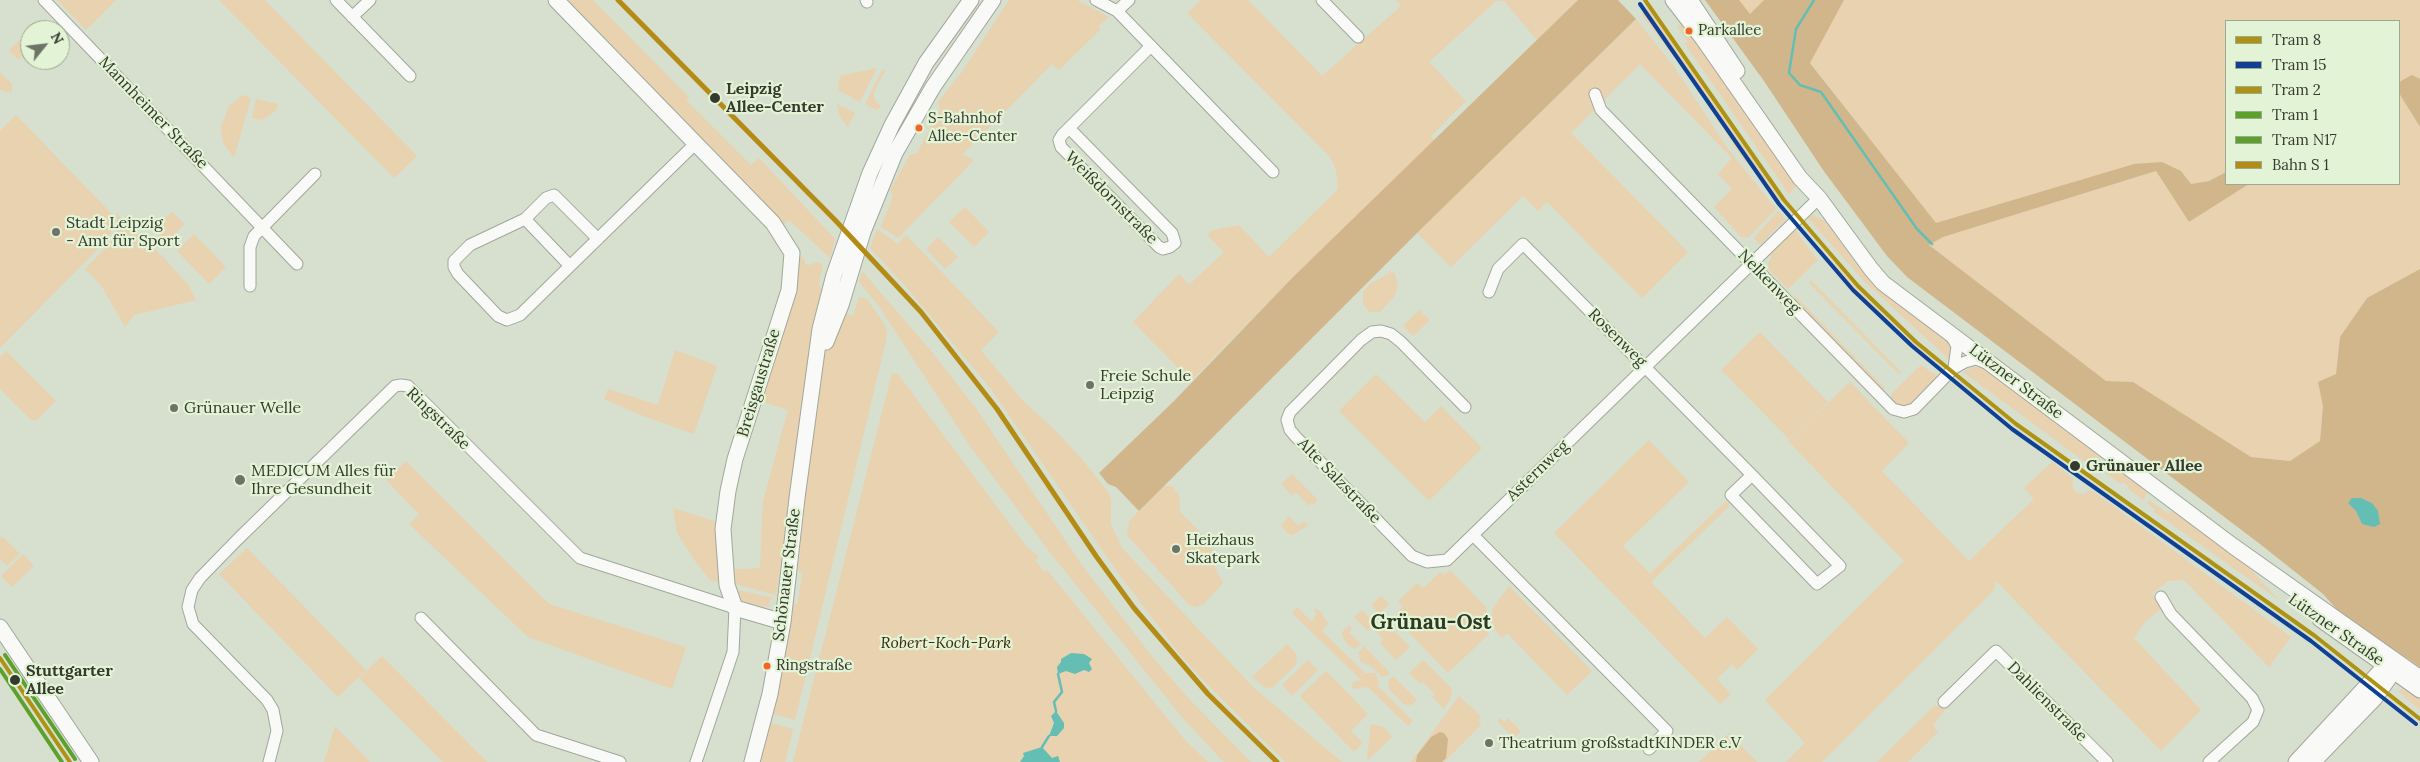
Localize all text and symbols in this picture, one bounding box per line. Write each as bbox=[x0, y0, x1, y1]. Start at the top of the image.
north arrow bbox=[20, 20, 70, 70]
legend bbox=[2225, 20, 2400, 185]
place label: Parkallee bbox=[1698, 22, 1761, 40]
marker: Parkallee bbox=[1684, 26, 1694, 36]
text: N bbox=[47, 29, 68, 47]
text: Tram 8 bbox=[2272, 30, 2321, 49]
street label: Mannheimer Straße bbox=[94, 53, 212, 173]
text: Tram 15 bbox=[2272, 55, 2327, 74]
place label: Leipzig Allee-Center bbox=[726, 79, 824, 117]
text: Tram 2 bbox=[2272, 80, 2321, 99]
marker: Leipzig Allee-Center bbox=[708, 91, 722, 105]
text: Tram 1 bbox=[2272, 105, 2318, 124]
place label: S-Bahnhof Allee-Center bbox=[928, 110, 1017, 145]
marker: S-Bahnhof Allee-Center bbox=[914, 123, 924, 133]
text: Tram N17 bbox=[2272, 130, 2337, 149]
street label: Weißdornstraße bbox=[1061, 148, 1161, 248]
text: Bahn S 1 bbox=[2272, 155, 2329, 174]
place label: Stadt Leipzig - Amt für Sport bbox=[66, 213, 180, 251]
marker: Stadt Leipzig - Amt für Sport bbox=[50, 226, 62, 238]
street label: Nelkenweg bbox=[1734, 246, 1804, 318]
street label: Rosenweg bbox=[1584, 305, 1650, 371]
street label: Breisgaustraße bbox=[733, 327, 785, 439]
street label: Lützner Straße bbox=[1965, 340, 2067, 424]
place label: Freie Schule Leipzig bbox=[1100, 366, 1191, 404]
marker: Freie Schule Leipzig bbox=[1084, 379, 1096, 391]
street label: Ringstraße bbox=[402, 384, 474, 454]
place label: Grünauer Welle bbox=[184, 398, 301, 418]
marker: Grünauer Welle bbox=[168, 402, 180, 414]
street label: Alte Salzstraße bbox=[1293, 434, 1385, 528]
street label: Asternweg bbox=[1503, 437, 1573, 505]
place label: Grünauer Allee bbox=[2086, 456, 2202, 476]
marker: Grünauer Allee bbox=[2068, 459, 2082, 473]
place label: MEDICUM Alles für Ihre Gesundheit bbox=[251, 461, 396, 499]
marker: MEDICUM Alles für Ihre Gesundheit bbox=[233, 473, 247, 487]
street label: Schönauer Straße bbox=[769, 508, 805, 642]
place label: Heizhaus Skatepark bbox=[1186, 530, 1260, 568]
marker: Heizhaus Skatepark bbox=[1170, 543, 1182, 555]
street label: Lützner Straße bbox=[2284, 590, 2388, 670]
district label: Grünau-Ost bbox=[1371, 610, 1491, 636]
park label: Robert-Koch-Park bbox=[881, 633, 1011, 653]
place label: Ringstraße bbox=[776, 657, 852, 675]
street label: Dahlienstraße bbox=[2003, 658, 2091, 746]
place label: Stuttgarter Allee bbox=[26, 661, 113, 699]
marker: Ringstraße bbox=[762, 661, 772, 671]
marker: Stuttgarter Allee bbox=[8, 673, 22, 687]
place label: Theatrium großstadtKINDER e.V bbox=[1499, 733, 1741, 753]
marker: Theatrium großstadtKINDER e.V bbox=[1483, 737, 1495, 749]

